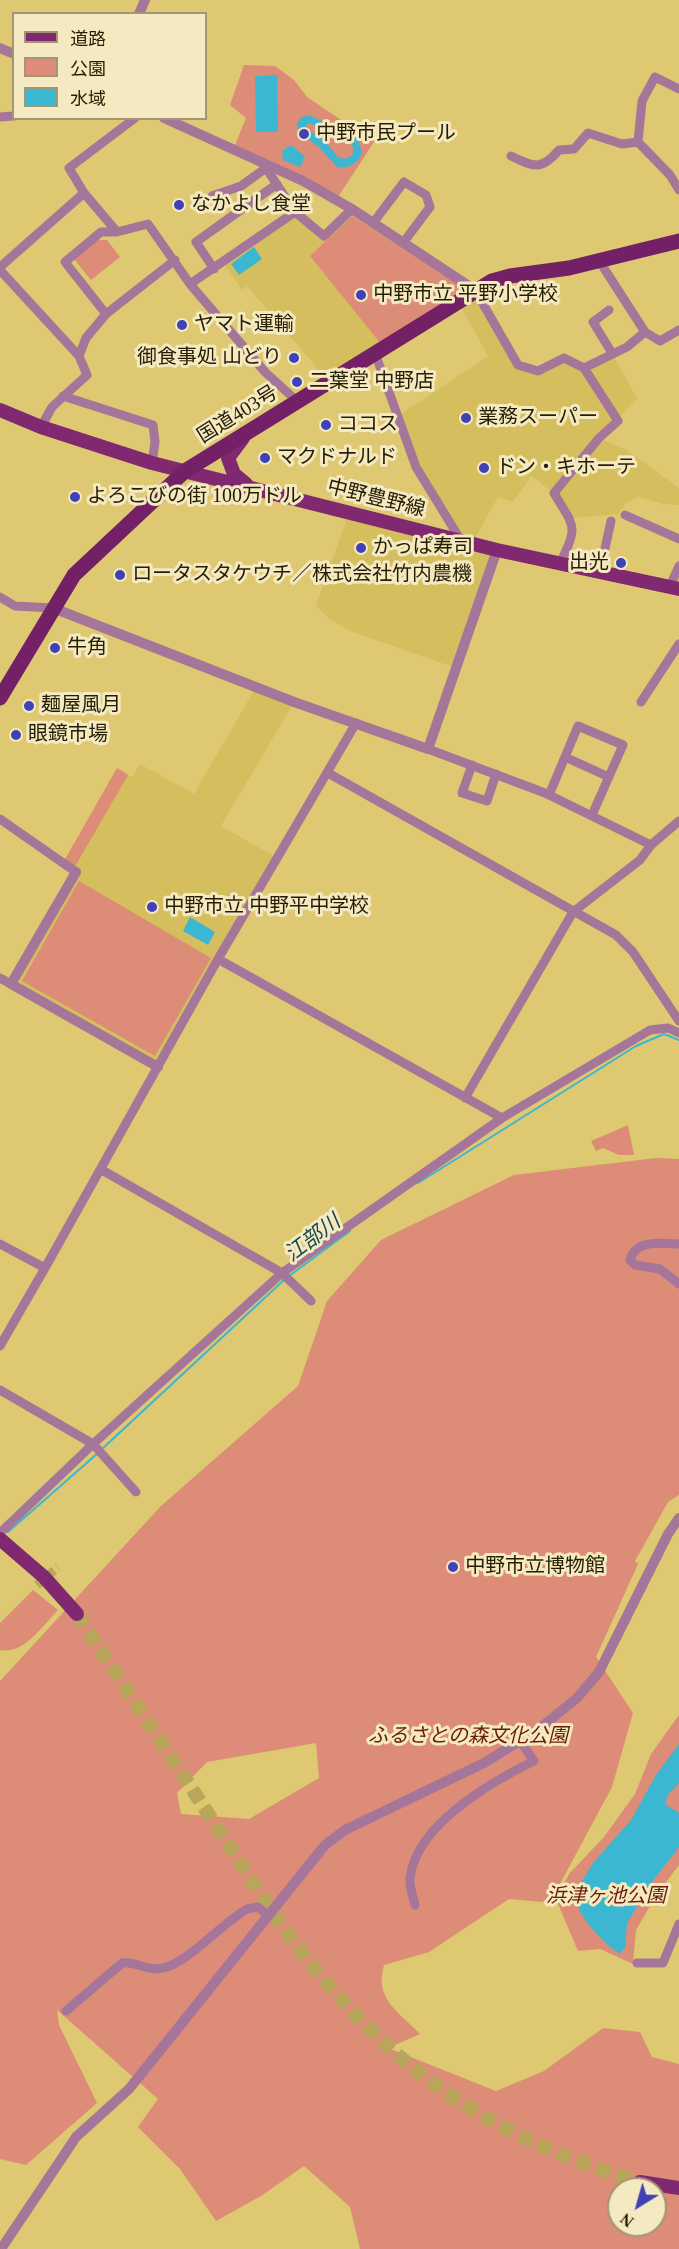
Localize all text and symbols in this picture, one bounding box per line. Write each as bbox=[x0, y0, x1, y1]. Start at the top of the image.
legend bbox=[12, 12, 207, 120]
text: 道路 bbox=[70, 29, 106, 49]
text: 公園 bbox=[70, 59, 106, 79]
text: 水域 bbox=[70, 89, 106, 109]
place label: 中野市民プール bbox=[316, 122, 456, 146]
marker: 中野市民プール bbox=[297, 127, 311, 141]
place label: なかよし食堂 bbox=[191, 193, 311, 217]
marker: なかよし食堂 bbox=[172, 198, 186, 212]
place label: 中野市立 平野小学校 bbox=[373, 283, 558, 307]
marker: 中野市立 平野小学校 bbox=[354, 288, 368, 302]
place label: ヤマト運輸 bbox=[194, 313, 294, 337]
marker: ヤマト運輸 bbox=[175, 318, 189, 332]
place label: 御食事処 山どり bbox=[137, 346, 282, 370]
marker: 御食事処 山どり bbox=[287, 351, 301, 365]
place label: 二葉堂 中野店 bbox=[309, 370, 434, 394]
marker: 二葉堂 中野店 bbox=[290, 375, 304, 389]
street label: 国道403号 bbox=[193, 381, 283, 449]
place label: 業務スーパー bbox=[478, 406, 598, 430]
marker: 業務スーパー bbox=[459, 411, 473, 425]
place label: ココス bbox=[338, 413, 398, 437]
marker: ココス bbox=[319, 418, 333, 432]
place label: マクドナルド bbox=[277, 446, 397, 470]
marker: マクドナルド bbox=[258, 451, 272, 465]
place label: ドン・キホーテ bbox=[496, 456, 636, 480]
marker: ドン・キホーテ bbox=[477, 461, 491, 475]
street label: 中野豊野線 bbox=[325, 475, 427, 523]
place label: よろこびの街 100万ドル bbox=[87, 485, 302, 509]
marker: よろこびの街 100万ドル bbox=[68, 490, 82, 504]
place label: かっぱ寿司 bbox=[373, 536, 473, 560]
marker: かっぱ寿司 bbox=[354, 541, 368, 555]
place label: 出光 bbox=[569, 551, 609, 575]
marker: 出光 bbox=[614, 556, 628, 570]
place label: ロータスタケウチ／株式会社竹内農機 bbox=[132, 563, 472, 587]
marker: ロータスタケウチ／株式会社竹内農機 bbox=[113, 568, 127, 582]
place label: 牛角 bbox=[67, 636, 107, 660]
marker: 牛角 bbox=[48, 641, 62, 655]
place label: 麺屋風月 bbox=[41, 694, 121, 718]
marker: 麺屋風月 bbox=[22, 699, 36, 713]
place label: 眼鏡市場 bbox=[28, 723, 108, 747]
marker: 眼鏡市場 bbox=[9, 728, 23, 742]
place label: 中野市立 中野平中学校 bbox=[164, 895, 369, 919]
marker: 中野市立 中野平中学校 bbox=[145, 900, 159, 914]
water label: 江部川 bbox=[280, 1210, 346, 1268]
place label: 中野市立博物館 bbox=[465, 1555, 605, 1579]
marker: 中野市立博物館 bbox=[446, 1560, 460, 1574]
park label: ふるさとの森文化公園 bbox=[368, 1725, 568, 1749]
park label: 浜津ヶ池公園 bbox=[546, 1885, 666, 1909]
north arrow bbox=[607, 2177, 667, 2237]
text: N bbox=[617, 2210, 637, 2230]

